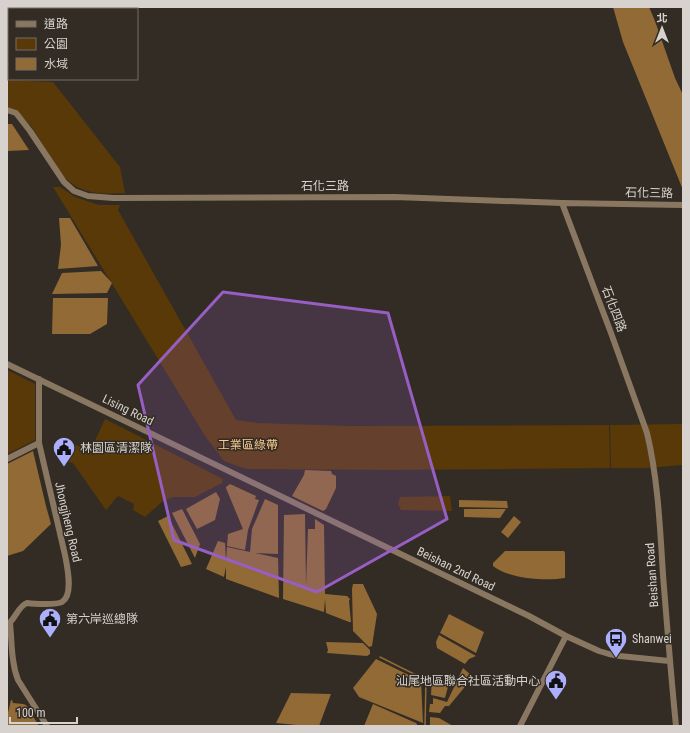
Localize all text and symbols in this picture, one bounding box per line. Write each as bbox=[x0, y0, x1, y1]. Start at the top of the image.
legend bbox=[8, 8, 138, 80]
north arrow bbox=[642, 8, 682, 48]
text: 北 bbox=[657, 12, 668, 25]
text: 道路 bbox=[44, 17, 68, 31]
text: 公園 bbox=[44, 37, 68, 51]
text: 水域 bbox=[44, 57, 68, 71]
street label: 石化三路 bbox=[301, 179, 349, 193]
street label: 石化三路 bbox=[625, 186, 673, 200]
street label: 石化四路 bbox=[599, 284, 629, 334]
street label: Lising Road bbox=[100, 392, 156, 428]
public building icon: 林園區清潔隊 bbox=[51, 435, 77, 468]
park label: 工業區綠帶 bbox=[218, 438, 278, 452]
place label: 林園區清潔隊 bbox=[80, 441, 152, 455]
street label: Jhongjheng Road bbox=[52, 480, 84, 564]
street label: Beishan Road bbox=[643, 542, 661, 608]
street label: Beishan 2nd Road bbox=[415, 544, 497, 594]
public building icon: 第六岸巡總隊 bbox=[37, 606, 63, 639]
place label: 第六岸巡總隊 bbox=[66, 612, 138, 626]
bus stop icon: Shanwei bbox=[603, 626, 629, 659]
place label: Shanwei bbox=[632, 632, 672, 646]
public building icon: 汕尾地區聯合社區活動中心 bbox=[543, 668, 569, 701]
place label: 汕尾地區聯合社區活動中心 bbox=[396, 674, 540, 688]
scale bar bbox=[10, 699, 77, 725]
text: 100 m bbox=[16, 706, 46, 720]

